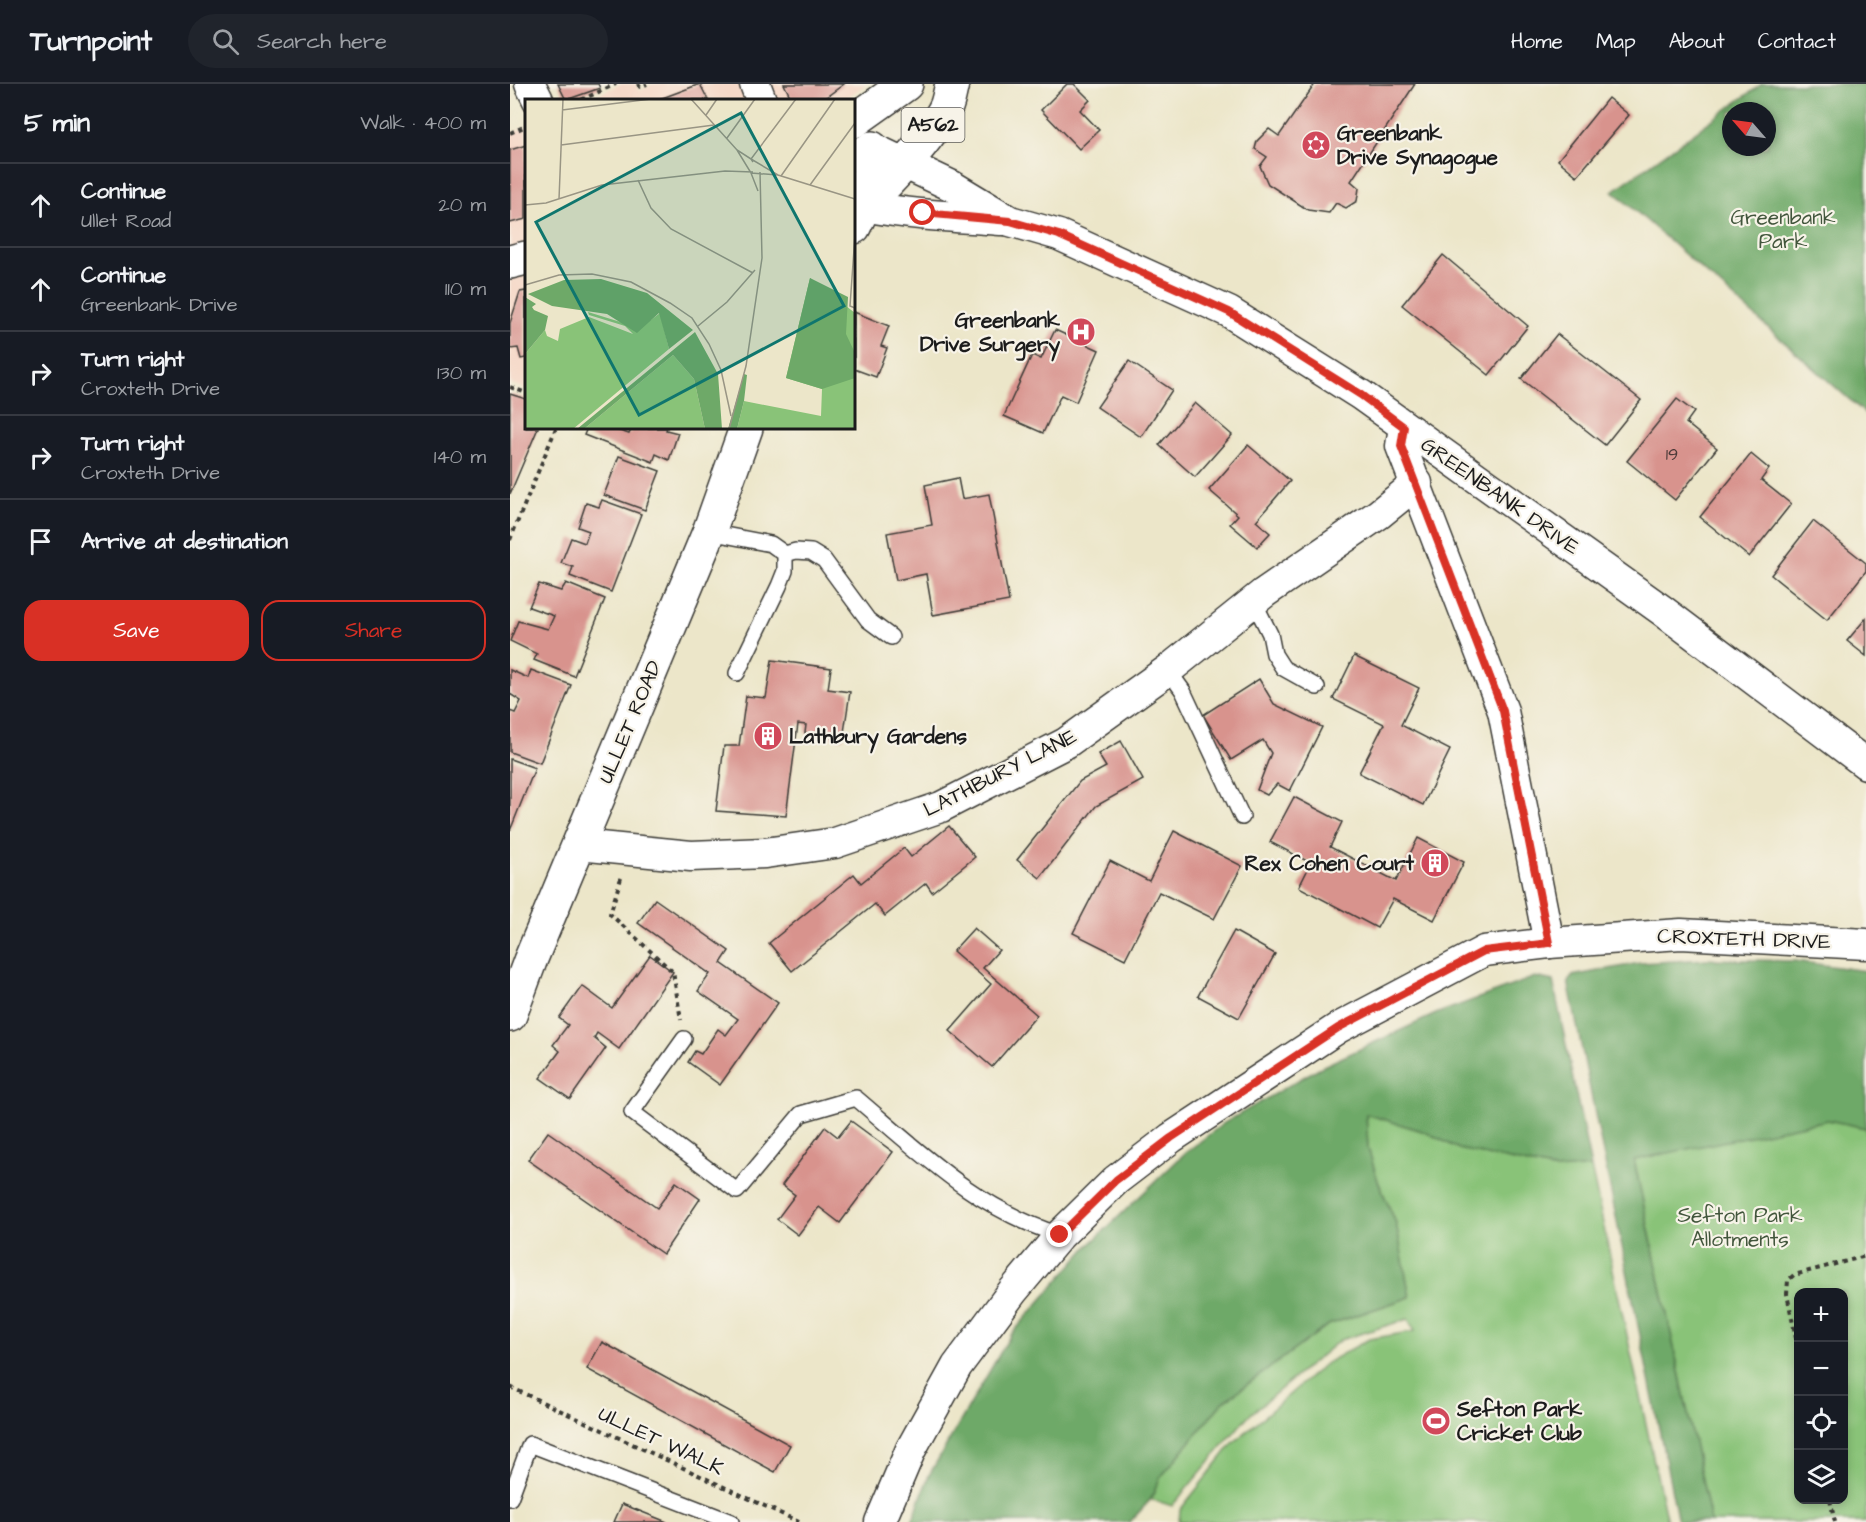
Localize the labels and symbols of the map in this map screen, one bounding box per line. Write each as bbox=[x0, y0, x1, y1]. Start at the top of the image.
inset map bbox=[525, 99, 855, 429]
north arrow bbox=[1722, 102, 1776, 156]
road number: A562 bbox=[902, 108, 964, 142]
place label: Greenbank Drive Synagogue bbox=[1337, 119, 1498, 175]
synagogue icon: Greenbank Drive Synagogue bbox=[1300, 129, 1332, 161]
route start bbox=[909, 199, 935, 225]
park label: Greenbank Park bbox=[1730, 203, 1836, 256]
place label: Greenbank Drive Surgery bbox=[920, 306, 1060, 362]
hospital icon: Greenbank Drive Surgery bbox=[1065, 316, 1097, 348]
street label: GREENBANK DRIVE bbox=[1415, 430, 1586, 562]
house number: 19 bbox=[1666, 442, 1678, 467]
street label: ULLET ROAD bbox=[591, 656, 669, 788]
building icon: Lathbury Gardens bbox=[752, 720, 784, 752]
place label: Lathbury Gardens bbox=[789, 722, 968, 754]
street label: LATHBURY LANE bbox=[918, 722, 1082, 824]
building icon: Rex Cohen Court bbox=[1419, 847, 1451, 879]
place label: Rex Cohen Court bbox=[1245, 849, 1414, 878]
street label: CROXTETH DRIVE bbox=[1657, 921, 1832, 957]
park label: Sefton Park Allotments bbox=[1677, 1201, 1803, 1254]
route end bbox=[1046, 1221, 1072, 1247]
place label: Sefton Park Cricket Club bbox=[1456, 1395, 1582, 1448]
street label: ULLET WALK bbox=[594, 1399, 729, 1483]
sports icon: Sefton Park Cricket Club bbox=[1420, 1405, 1452, 1437]

